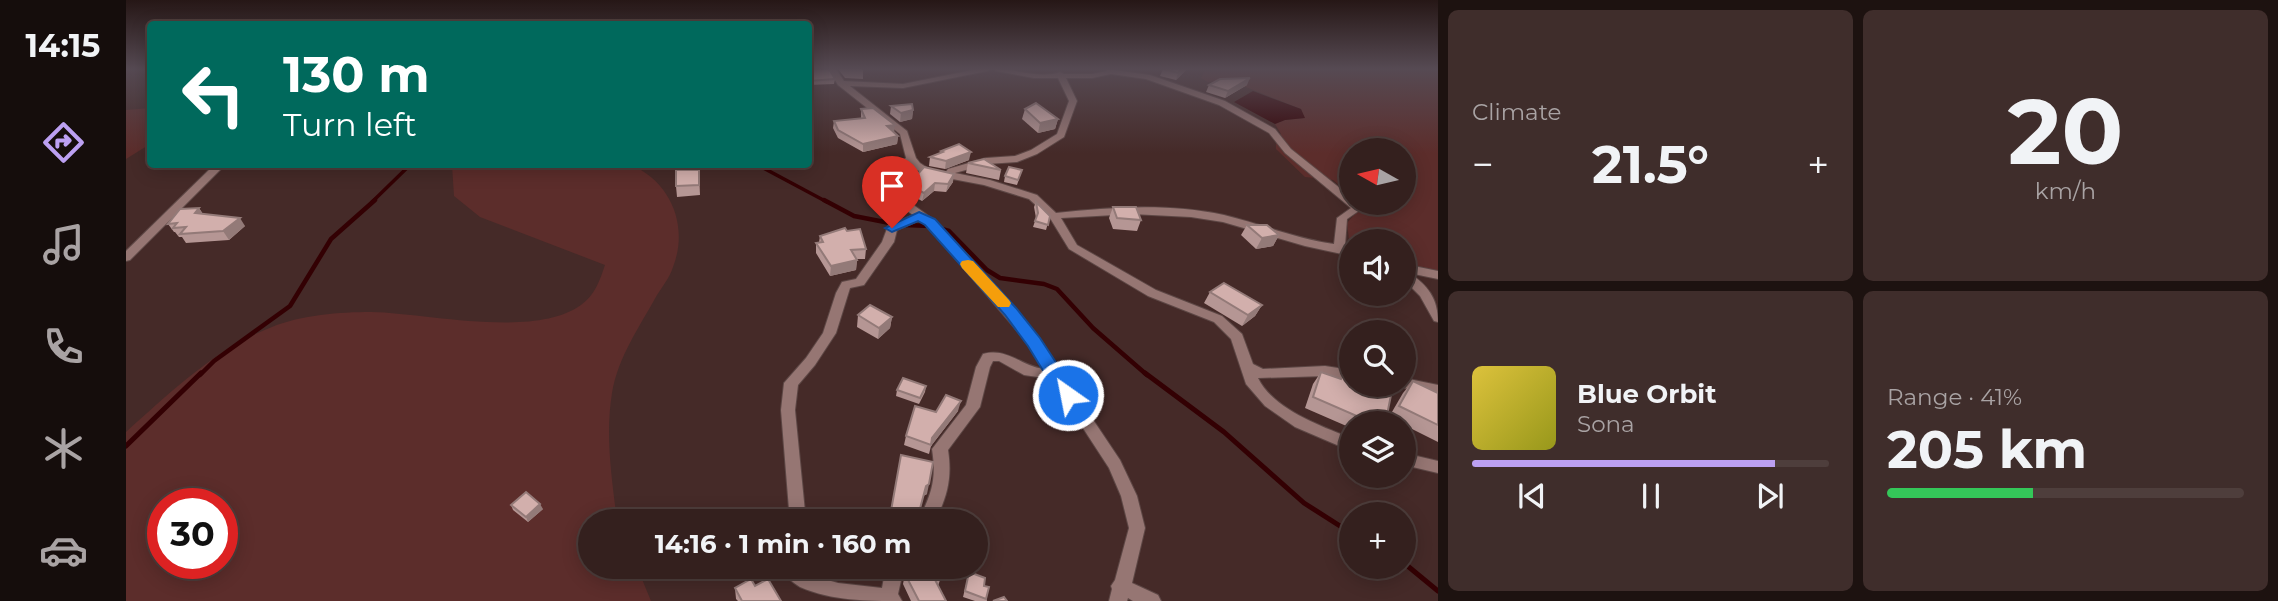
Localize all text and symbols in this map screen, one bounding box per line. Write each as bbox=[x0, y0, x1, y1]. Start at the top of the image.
text: 14:15 bbox=[26, 26, 100, 65]
text: 130 m bbox=[283, 45, 430, 104]
icon: left bbox=[168, 49, 259, 140]
text: 20 bbox=[2008, 76, 2123, 187]
text: Climate bbox=[1472, 98, 1561, 126]
text: Turn left bbox=[283, 105, 417, 144]
icon: directions bbox=[39, 118, 88, 167]
text: 21.5° bbox=[1592, 133, 1709, 196]
north arrow bbox=[1339, 138, 1416, 215]
map controls bbox=[1339, 138, 1416, 579]
text: − bbox=[1472, 141, 1494, 188]
text: + bbox=[1807, 141, 1829, 188]
pin bbox=[862, 156, 922, 228]
icon: arrive bbox=[873, 167, 911, 205]
text: km/h bbox=[2035, 177, 2096, 205]
icon: music bbox=[39, 220, 88, 269]
button: sound bbox=[1339, 229, 1416, 306]
button: search bbox=[1339, 320, 1416, 397]
icon: phone bbox=[39, 322, 88, 371]
position arrow bbox=[1031, 358, 1105, 432]
text: Blue Orbit bbox=[1577, 378, 1716, 410]
text: Range · 41% bbox=[1887, 383, 2022, 411]
text: Sona bbox=[1577, 410, 1635, 438]
button: layers bbox=[1339, 411, 1416, 488]
text: 205 km bbox=[1887, 418, 2087, 481]
icon: climate bbox=[39, 424, 88, 473]
icon: previous bbox=[1513, 477, 1551, 515]
icon: pause bbox=[1632, 477, 1670, 515]
icon: next bbox=[1751, 477, 1789, 515]
speed limit sign: 30 bbox=[147, 488, 238, 579]
button: + bbox=[1339, 502, 1416, 579]
icon: car bbox=[39, 526, 88, 575]
text: 14:16 · 1 min · 160 m bbox=[655, 528, 911, 560]

